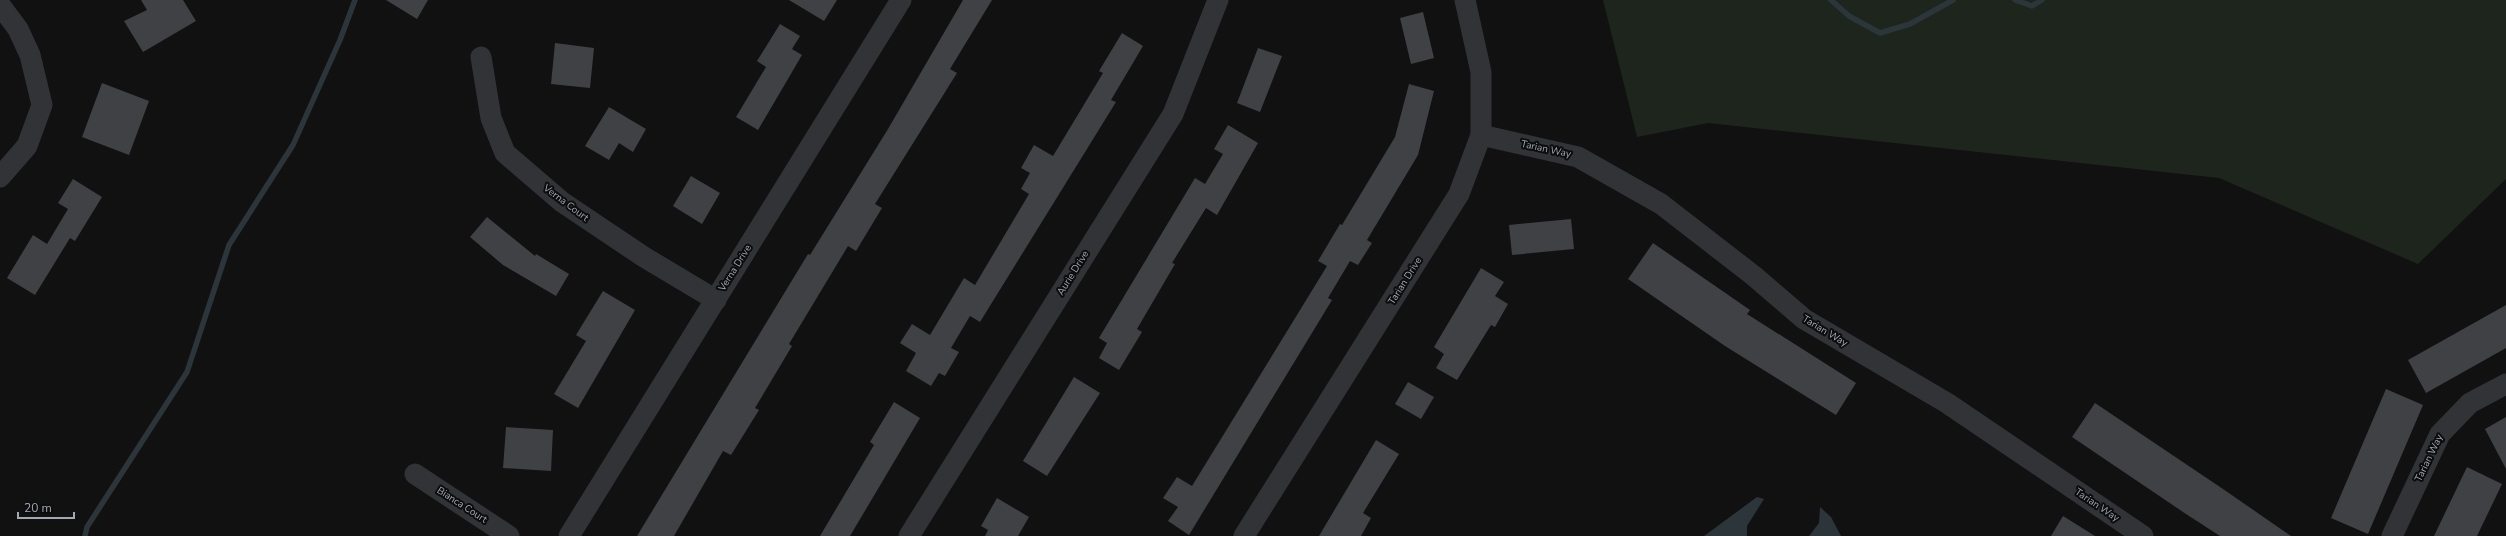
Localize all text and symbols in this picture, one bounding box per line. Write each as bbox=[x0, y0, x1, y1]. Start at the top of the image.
street label: Tarian Way bbox=[1520, 137, 1573, 161]
street label: Verna Court bbox=[540, 181, 592, 225]
street label: Verna Drive bbox=[715, 242, 755, 295]
street label: Aurie Drive bbox=[1054, 248, 1092, 298]
street label: Tarian Drive bbox=[1385, 255, 1425, 307]
street label: Tarian Way bbox=[1800, 312, 1851, 351]
street label: Tarian Way bbox=[2412, 431, 2447, 484]
street label: Bianca Court bbox=[434, 483, 490, 527]
street label: Tarian Way bbox=[2072, 485, 2123, 525]
scale bar bbox=[18, 494, 74, 520]
text: 20 m bbox=[24, 500, 52, 516]

